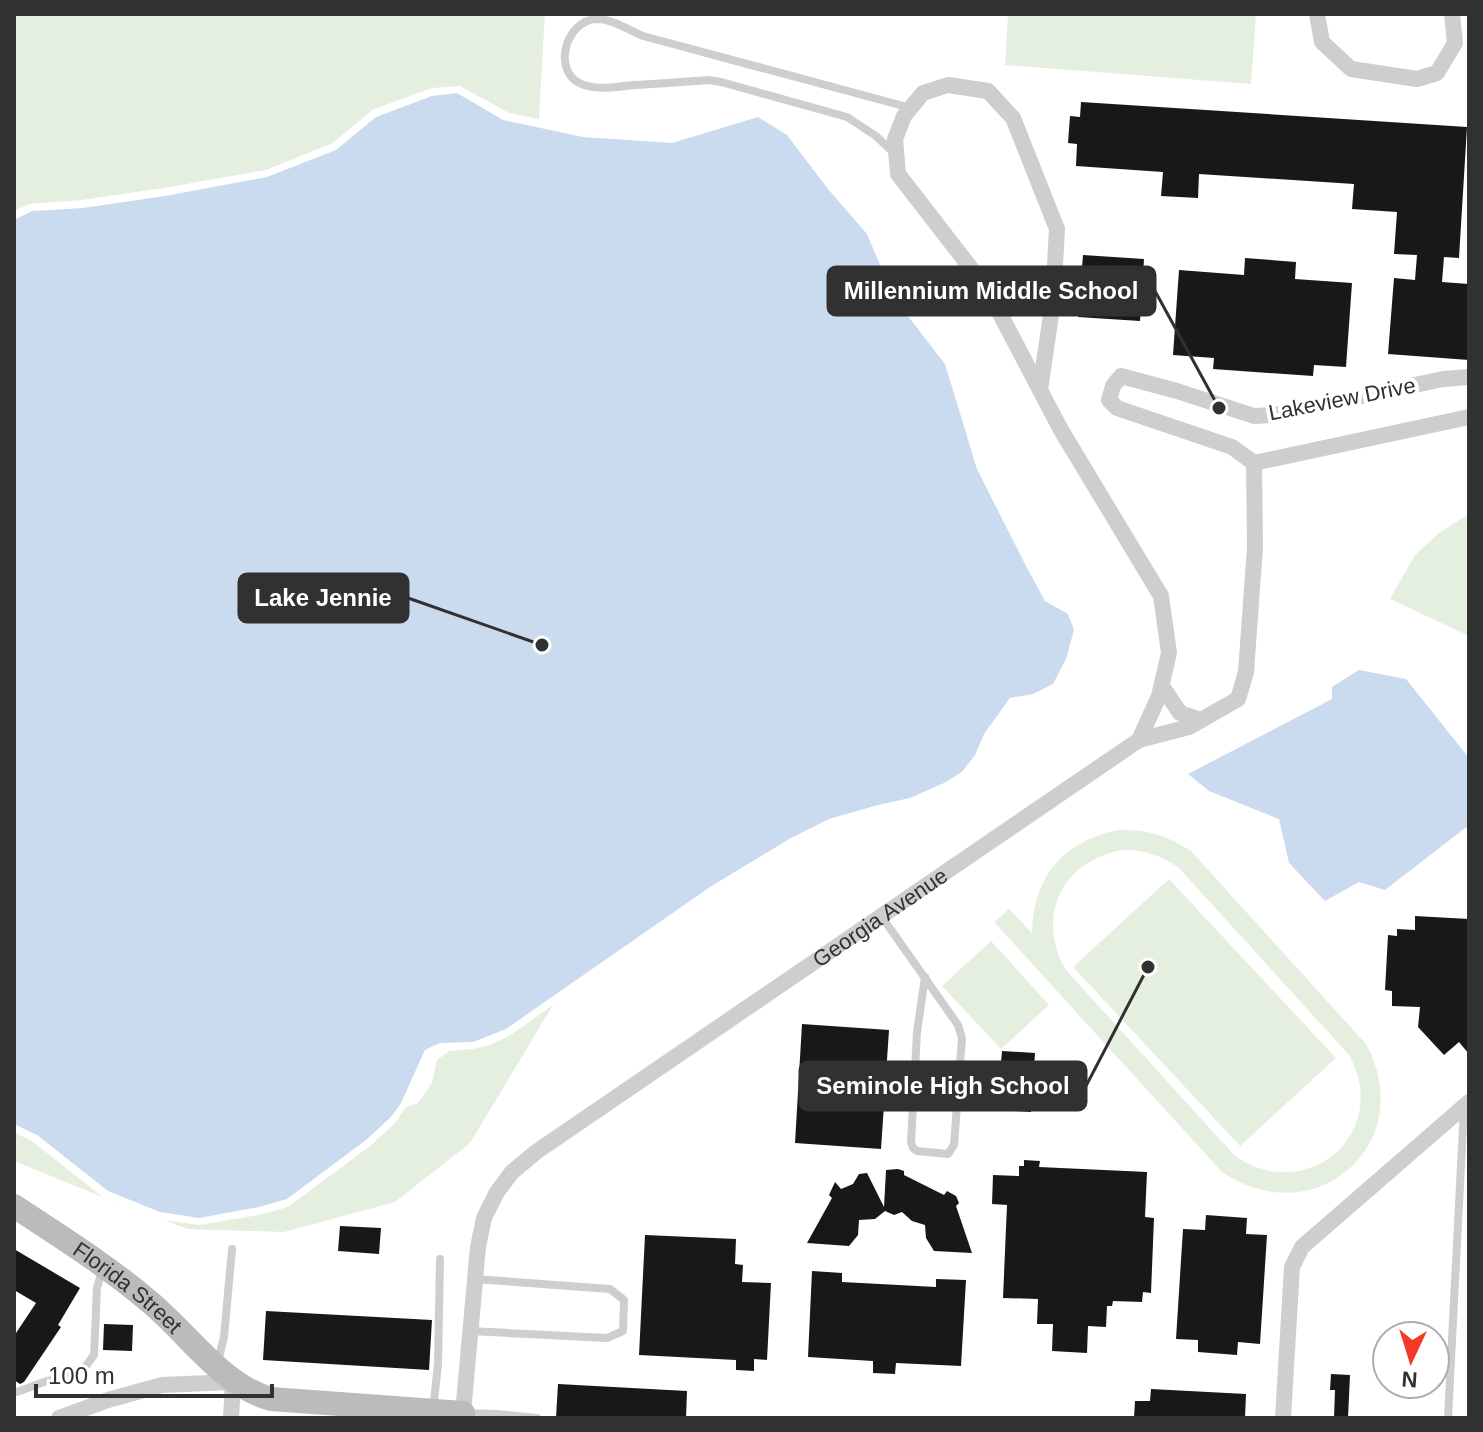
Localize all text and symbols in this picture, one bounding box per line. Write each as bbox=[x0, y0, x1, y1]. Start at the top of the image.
callout: Millennium Middle School bbox=[828, 267, 1155, 315]
text: Millennium Middle School bbox=[844, 277, 1138, 304]
street label: Lakeview Drive bbox=[1266, 372, 1418, 426]
callout: Lake Jennie bbox=[239, 574, 408, 622]
text: Lake Jennie bbox=[254, 584, 392, 611]
street label: Georgia Avenue bbox=[808, 862, 952, 972]
callout: Seminole High School bbox=[800, 1062, 1086, 1110]
text: Seminole High School bbox=[816, 1072, 1070, 1099]
street label: Florida Street bbox=[69, 1236, 188, 1338]
north arrow bbox=[1371, 1320, 1451, 1400]
scale bar bbox=[36, 1348, 272, 1398]
text: 100 m bbox=[48, 1362, 115, 1389]
text: N bbox=[1401, 1366, 1418, 1392]

